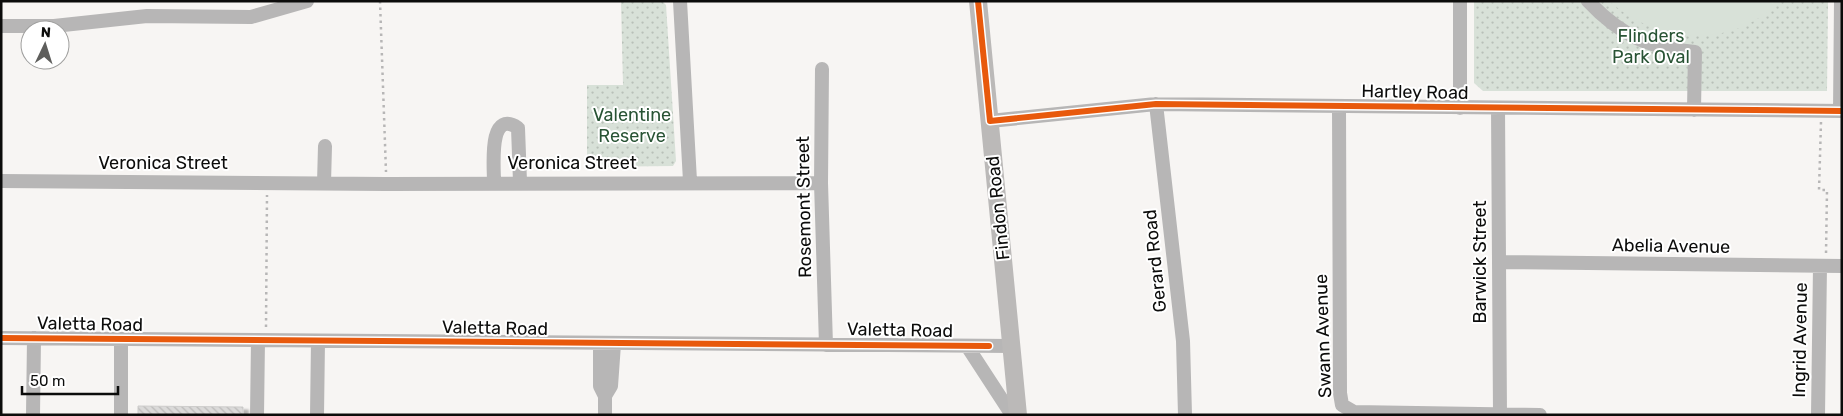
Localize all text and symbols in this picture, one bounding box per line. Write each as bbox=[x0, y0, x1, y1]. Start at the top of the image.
north arrow bbox=[20, 20, 70, 70]
text: N bbox=[40, 24, 51, 41]
park label: Flinders Park Oval bbox=[1612, 25, 1690, 68]
street label: Hartley Road bbox=[1361, 80, 1469, 104]
park label: Valentine Reserve bbox=[593, 104, 671, 147]
street label: Rosemont Street bbox=[792, 136, 816, 278]
street label: Veronica Street bbox=[98, 152, 228, 174]
street label: Veronica Street bbox=[507, 152, 637, 174]
street label: Findon Road bbox=[982, 155, 1014, 261]
street label: Barwick Street bbox=[1469, 200, 1491, 324]
street label: Gerard Road bbox=[1139, 208, 1171, 314]
street label: Abelia Avenue bbox=[1612, 234, 1730, 258]
street label: Swann Avenue bbox=[1310, 274, 1336, 398]
street label: Ingrid Avenue bbox=[1788, 282, 1812, 398]
street label: Valetta Road bbox=[37, 312, 143, 336]
street label: Valetta Road bbox=[442, 316, 548, 340]
street label: Valetta Road bbox=[847, 318, 953, 342]
scale bar bbox=[22, 364, 119, 396]
text: 50 m bbox=[30, 372, 65, 390]

